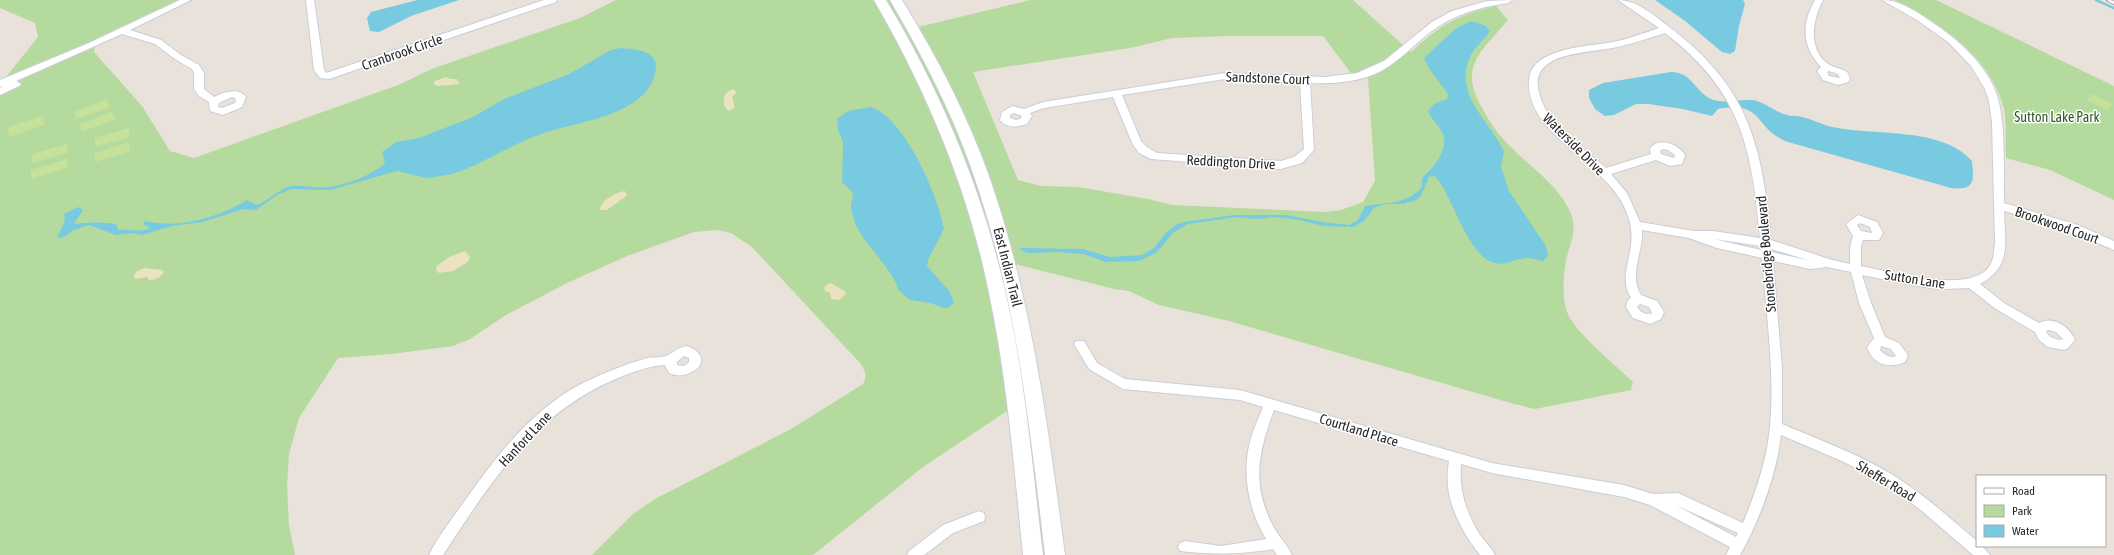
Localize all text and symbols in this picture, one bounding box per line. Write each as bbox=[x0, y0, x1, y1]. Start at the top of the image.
street label: Cranbrook Circle bbox=[360, 31, 444, 73]
street label: Sandstone Court bbox=[1226, 69, 1310, 87]
park label: Sutton Lake Park bbox=[2014, 109, 2100, 125]
street label: Waterside Drive bbox=[1540, 110, 1608, 178]
street label: Reddington Drive bbox=[1186, 152, 1276, 172]
street label: Stonebridge Boulevard bbox=[1753, 195, 1779, 313]
street label: Brookwood Court bbox=[2013, 203, 2101, 247]
street label: East Indian Trail bbox=[990, 226, 1026, 309]
street label: Sutton Lane bbox=[1884, 266, 1946, 292]
street label: Hanford Lane bbox=[495, 408, 555, 470]
street label: Courtland Place bbox=[1318, 410, 1400, 450]
street label: Sheffer Road bbox=[1854, 457, 1918, 505]
legend bbox=[1976, 475, 2106, 547]
text: Road bbox=[2012, 484, 2035, 498]
text: Park bbox=[2012, 504, 2033, 518]
text: Water bbox=[2012, 524, 2039, 538]

